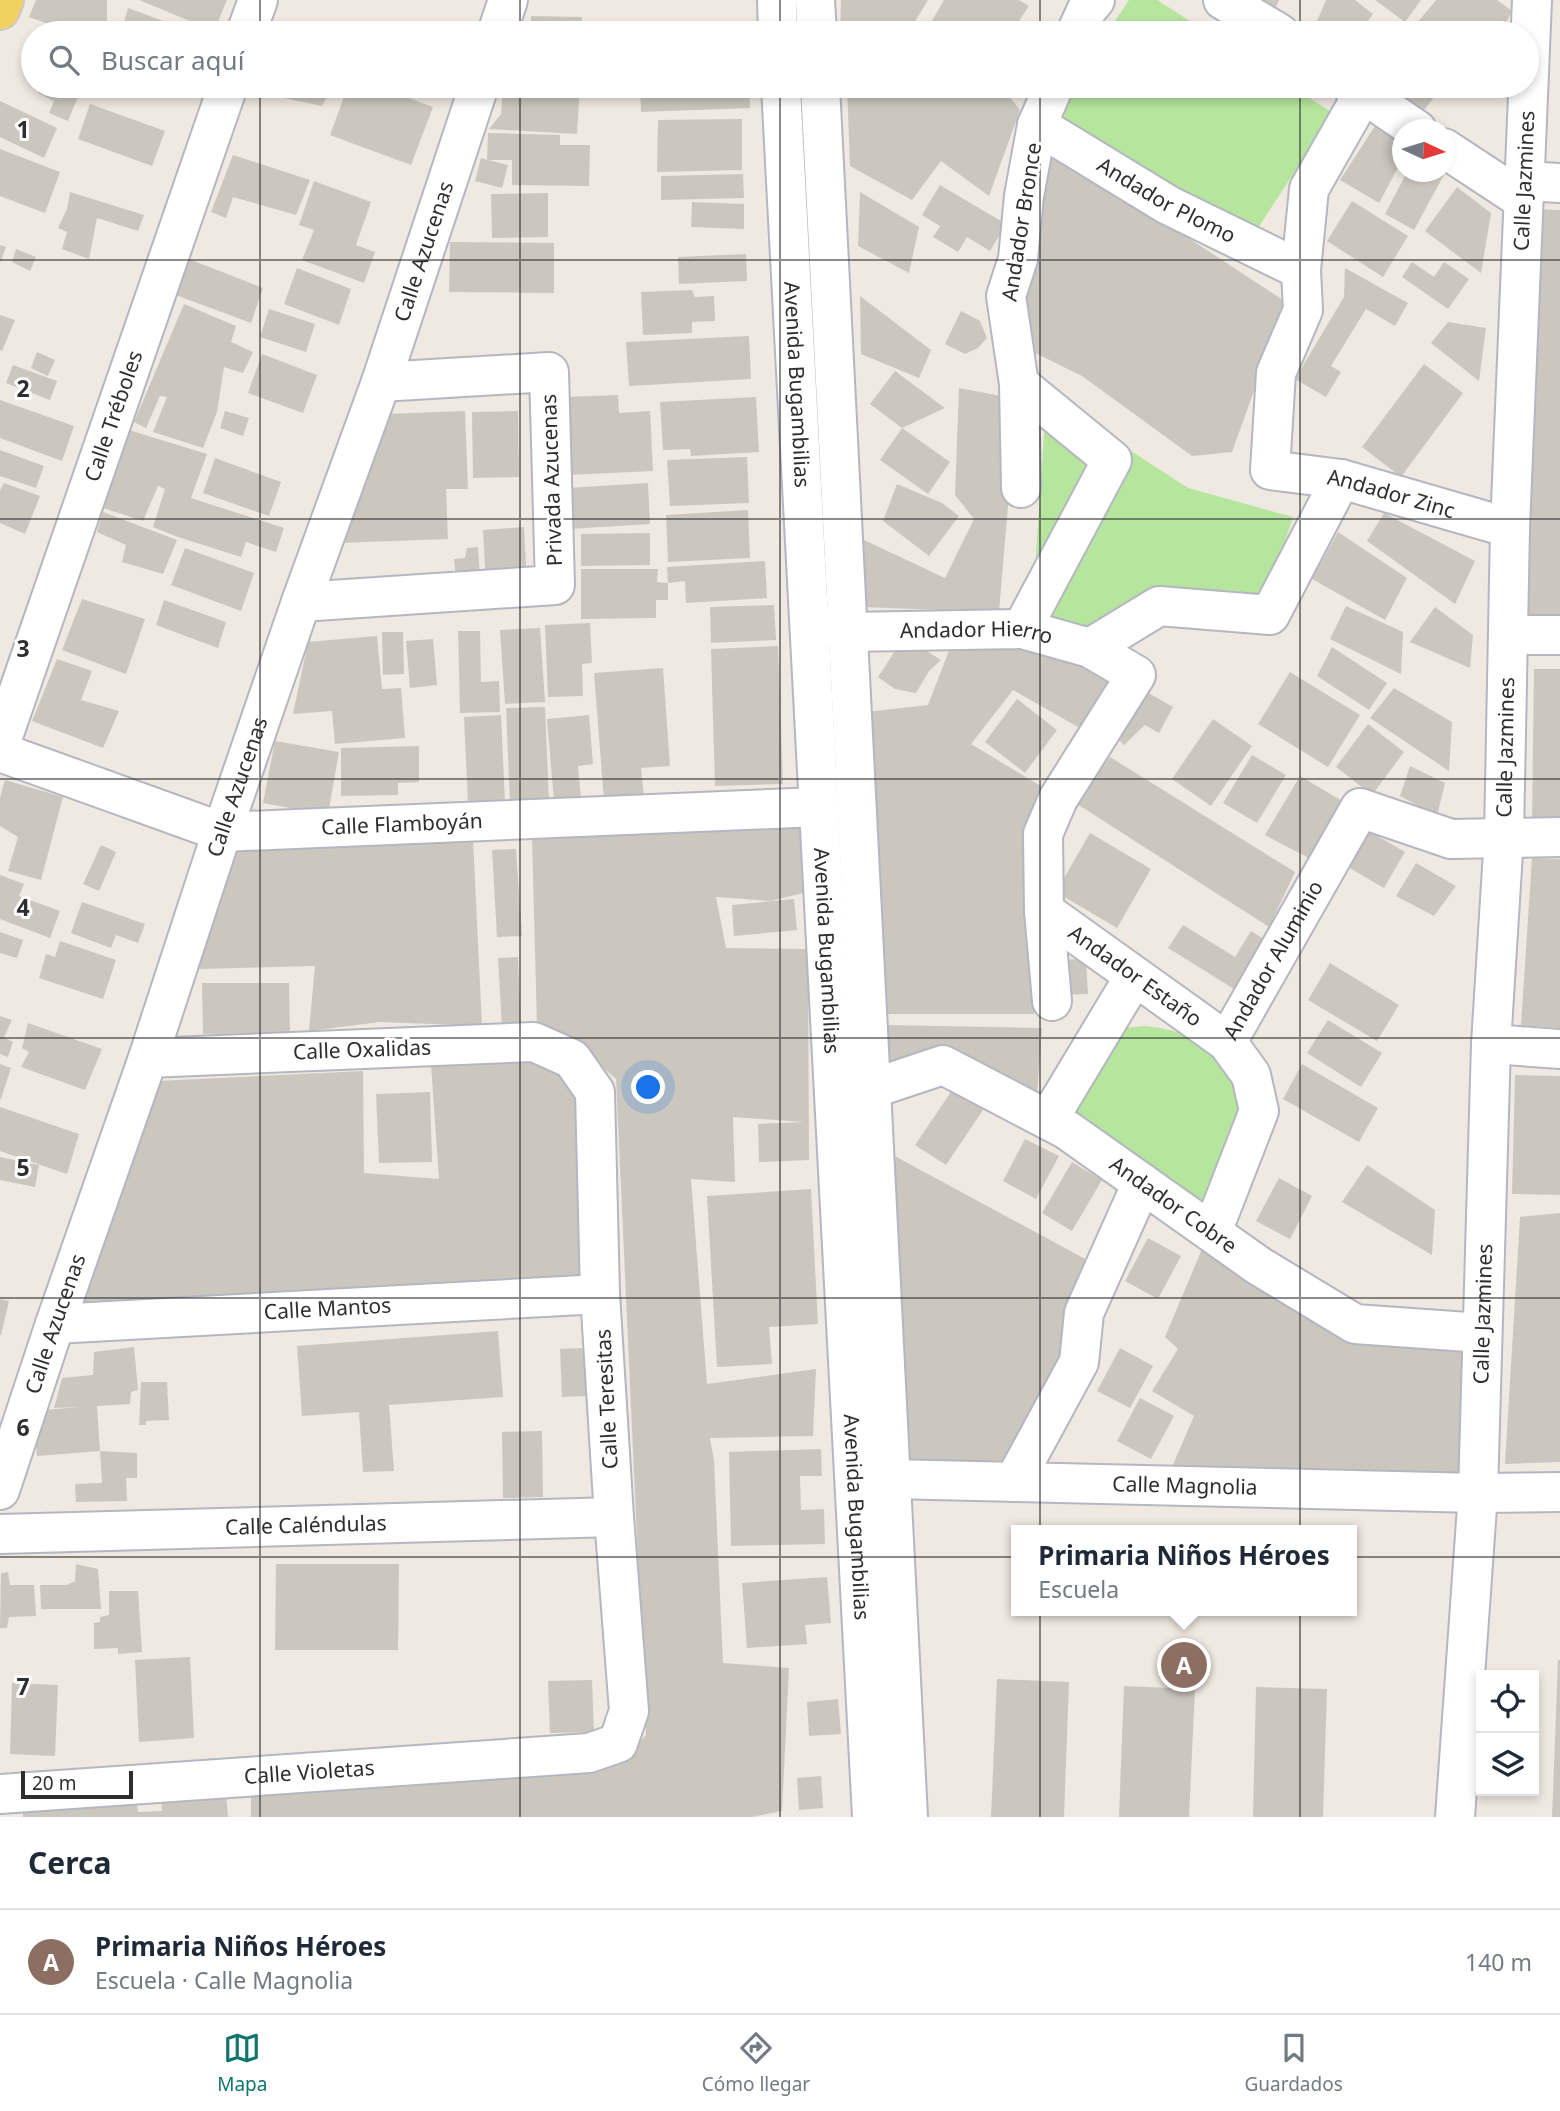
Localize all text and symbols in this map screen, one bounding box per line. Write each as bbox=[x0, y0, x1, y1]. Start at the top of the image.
search box bbox=[21, 21, 1539, 98]
icon: search bbox=[45, 41, 83, 79]
text: Buscar aquí bbox=[101, 42, 244, 78]
street label: Calle Jazmines bbox=[1507, 110, 1540, 252]
text: 1 bbox=[16, 113, 30, 145]
north arrow bbox=[1392, 119, 1455, 182]
street label: Andador Bronce bbox=[995, 140, 1047, 303]
street label: Andador Plomo bbox=[1092, 150, 1241, 249]
street label: Calle Azucenas bbox=[387, 178, 459, 325]
street label: Avenida Bugambilias bbox=[778, 281, 817, 488]
street label: Calle Tréboles bbox=[77, 346, 148, 485]
text: 2 bbox=[16, 372, 30, 404]
street label: Privada Azucenas bbox=[534, 393, 568, 567]
street label: Andador Zinc bbox=[1326, 462, 1458, 524]
street label: Andador Hierro bbox=[900, 614, 1056, 650]
text: 3 bbox=[16, 632, 30, 664]
street label: Calle Jazmines bbox=[1489, 677, 1520, 818]
street label: Calle Azucenas bbox=[200, 713, 273, 860]
street label: Calle Flamboyán bbox=[320, 806, 483, 841]
street label: Avenida Bugambilias bbox=[808, 847, 847, 1055]
street label: Andador Aluminio bbox=[1216, 875, 1329, 1044]
text: 4 bbox=[16, 891, 30, 923]
street label: Andador Estaño bbox=[1063, 918, 1208, 1033]
street label: Calle Oxalidas bbox=[292, 1033, 431, 1065]
your location bbox=[631, 1070, 665, 1104]
street label: Andador Cobre bbox=[1104, 1150, 1243, 1259]
text: 5 bbox=[16, 1151, 30, 1183]
street label: Calle Jazmines bbox=[1466, 1243, 1498, 1385]
street label: Calle Azucenas bbox=[18, 1250, 91, 1397]
street label: Calle Mantos bbox=[263, 1291, 392, 1325]
street label: Calle Teresitas bbox=[588, 1328, 624, 1470]
text: 6 bbox=[16, 1411, 30, 1443]
street label: Avenida Bugambilias bbox=[838, 1413, 877, 1621]
street label: Calle Magnolia bbox=[1112, 1469, 1258, 1501]
street label: Calle Caléndulas bbox=[225, 1508, 387, 1541]
popup bbox=[1011, 1525, 1357, 1616]
text: Primaria Niños Héroes bbox=[1038, 1537, 1330, 1573]
text: Escuela bbox=[1038, 1573, 1119, 1605]
pin: A bbox=[1161, 1639, 1207, 1691]
text: 7 bbox=[16, 1670, 30, 1702]
map controls bbox=[1476, 1670, 1539, 1796]
button: locate bbox=[1476, 1670, 1539, 1733]
button: layers bbox=[1476, 1733, 1539, 1796]
street label: Calle Violetas bbox=[243, 1753, 375, 1790]
scale bar bbox=[21, 1768, 133, 1800]
text: 20 m bbox=[32, 1770, 76, 1796]
text: Cerca bbox=[28, 1842, 111, 1883]
text: Primaria Niños Héroes bbox=[95, 1928, 386, 1964]
text: A bbox=[43, 1946, 59, 1978]
text: 140 m bbox=[1465, 1946, 1532, 1978]
text: Escuela · Calle Magnolia bbox=[95, 1964, 353, 1996]
tab: Mapa bbox=[217, 2029, 267, 2097]
tab: Cómo llegar bbox=[702, 2029, 810, 2097]
tab: Guardados bbox=[1244, 2029, 1343, 2097]

